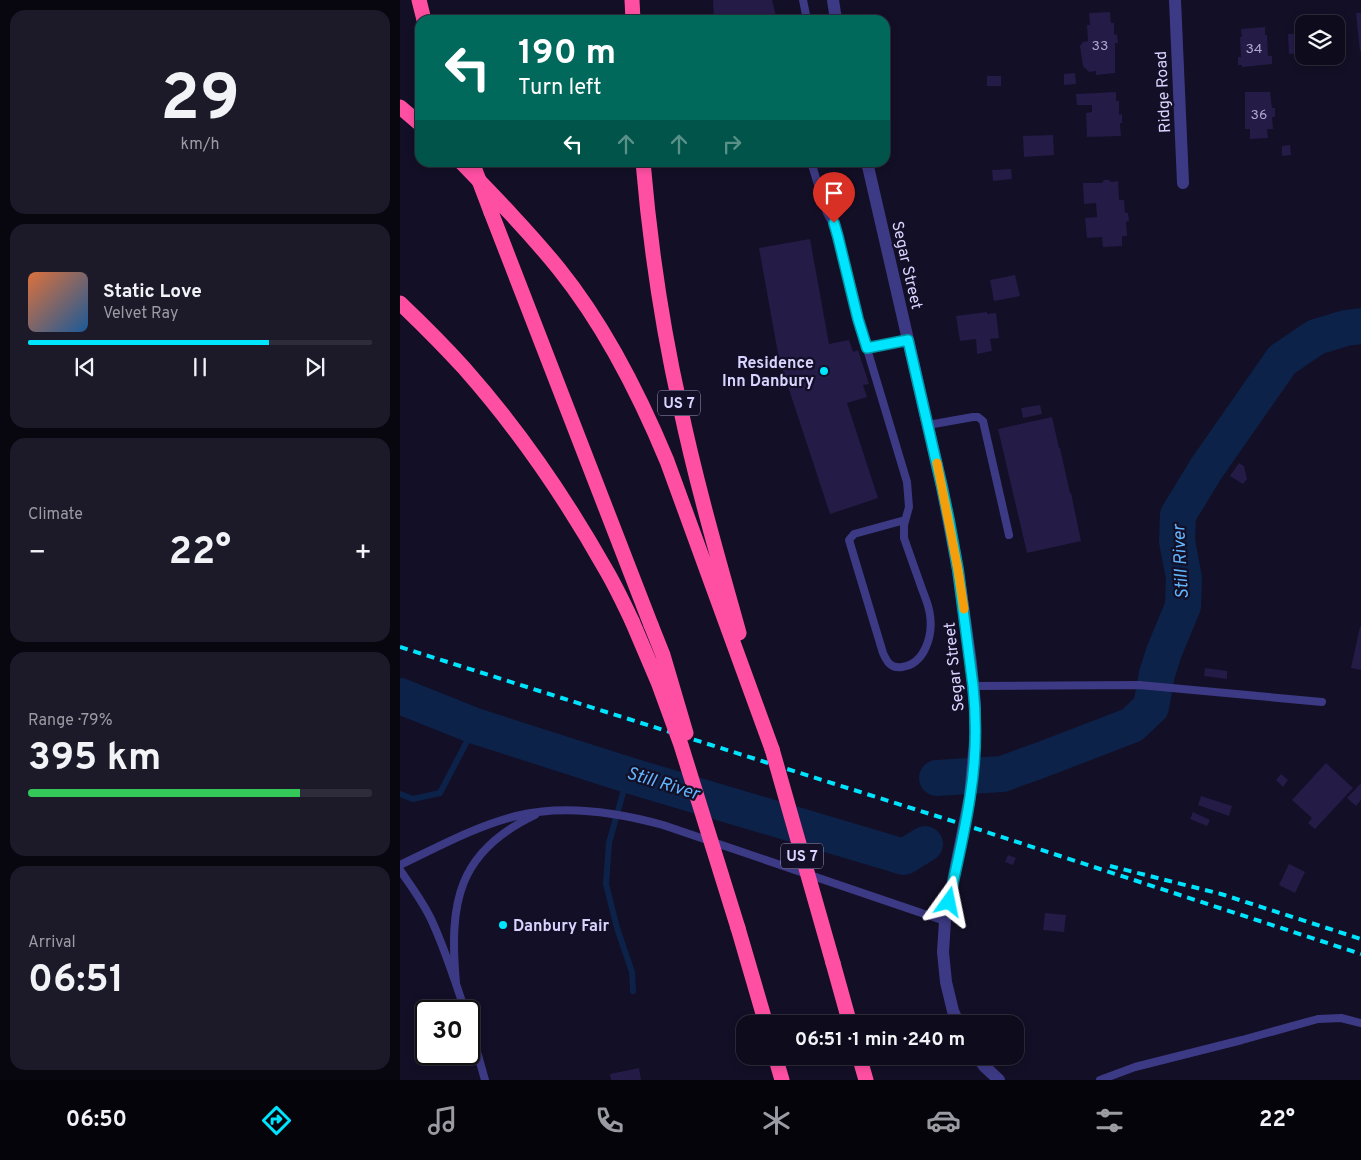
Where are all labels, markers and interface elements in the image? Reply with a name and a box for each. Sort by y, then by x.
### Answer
map controls [1295,15,1345,65]
button: layers [1295,15,1345,65]
text: 190 m [518,32,616,76]
icon: left [435,35,500,100]
house number: 33 [1092,38,1108,55]
house number: 34 [1245,41,1263,58]
street label: Ridge Road [1152,50,1176,133]
text: 29 [160,61,240,143]
text: Turn left [518,75,601,102]
house number: 36 [1251,107,1267,124]
icon: left [559,130,587,158]
icon: ahead [612,130,640,158]
icon: ahead [665,130,693,158]
icon: right [718,130,746,158]
text: km/h [181,135,219,155]
pin [813,172,855,223]
icon: arrive [820,179,848,207]
street label: Segar Street [886,219,926,312]
text: Static Love [103,280,202,304]
text: Velvet Ray [103,304,178,324]
icon: previous [71,353,99,381]
icon: pause [186,353,214,381]
icon: next [301,353,329,381]
place label: Residence Inn Danbury [722,354,814,392]
marker: Residence Inn Danbury [818,365,830,377]
road number: US 7 [658,390,700,416]
text: Climate [28,505,83,525]
water label: Still River [1168,522,1195,600]
text: 22° [169,529,231,578]
text: − [28,536,46,572]
text: + [354,536,372,572]
street label: Segar Street [940,621,970,713]
text: Range · 79% [28,711,113,731]
text: 395 km [28,735,161,784]
water label: Still River [623,763,704,807]
road number: US 7 [781,844,823,868]
position arrow [922,875,974,927]
place label: Danbury Fair [513,917,609,937]
marker: Danbury Fair [497,919,509,931]
text: Arrival [28,933,76,953]
text: 06:51 [28,957,124,1006]
speed limit sign: 30 [415,1000,480,1065]
text: 06:51 · 1 min · 240 m [795,1028,965,1052]
icon: directions [259,1103,294,1138]
icon: music [425,1103,460,1138]
icon: phone [592,1103,627,1138]
icon: climate [759,1103,794,1138]
icon: car [926,1103,961,1138]
icon: filters [1092,1103,1127,1138]
text: 06:50 [66,1107,127,1134]
text: 22° [1259,1107,1295,1134]

